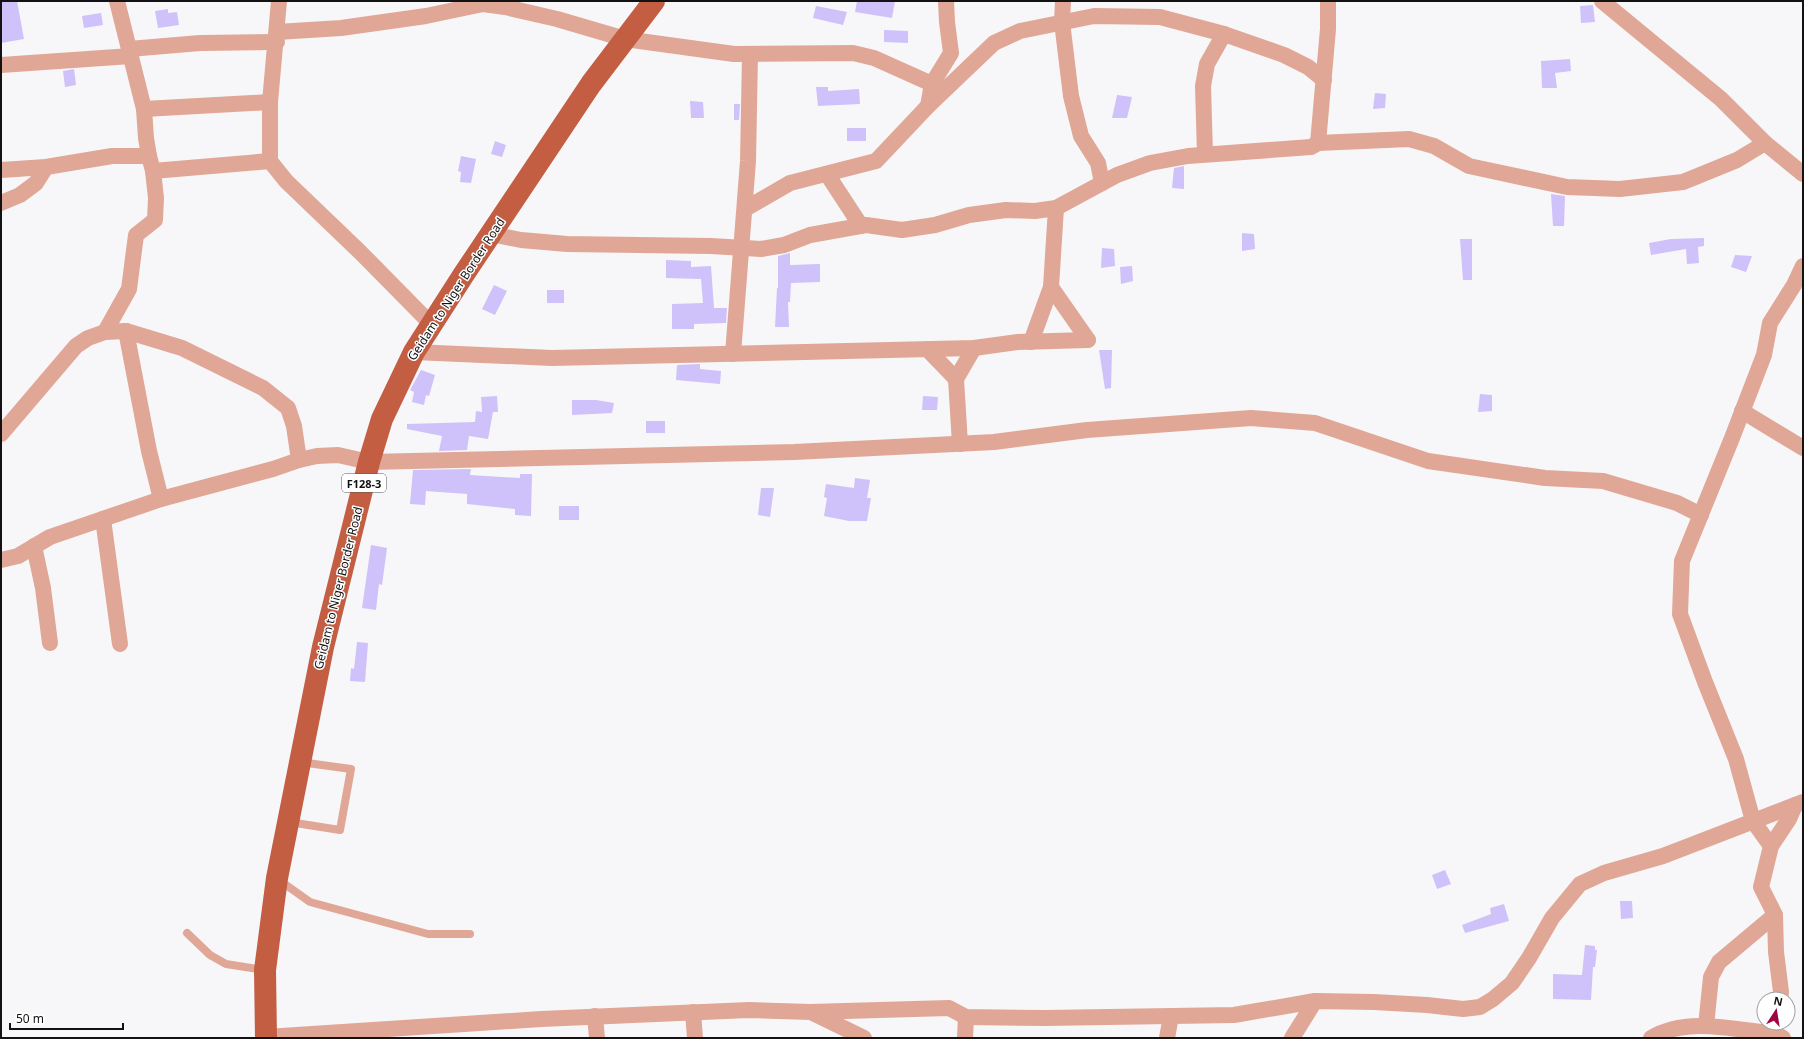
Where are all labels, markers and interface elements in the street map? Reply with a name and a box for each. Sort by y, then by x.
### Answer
street label: Geidam to Niger Border Road [403,214,509,364]
road number: F128-3 [342,474,386,492]
street label: Geidam to Niger Border Road [310,505,366,671]
north arrow [1756,991,1796,1031]
text: N [1772,992,1784,1009]
scale bar [10,1005,123,1031]
text: 50 m [16,1010,44,1027]

